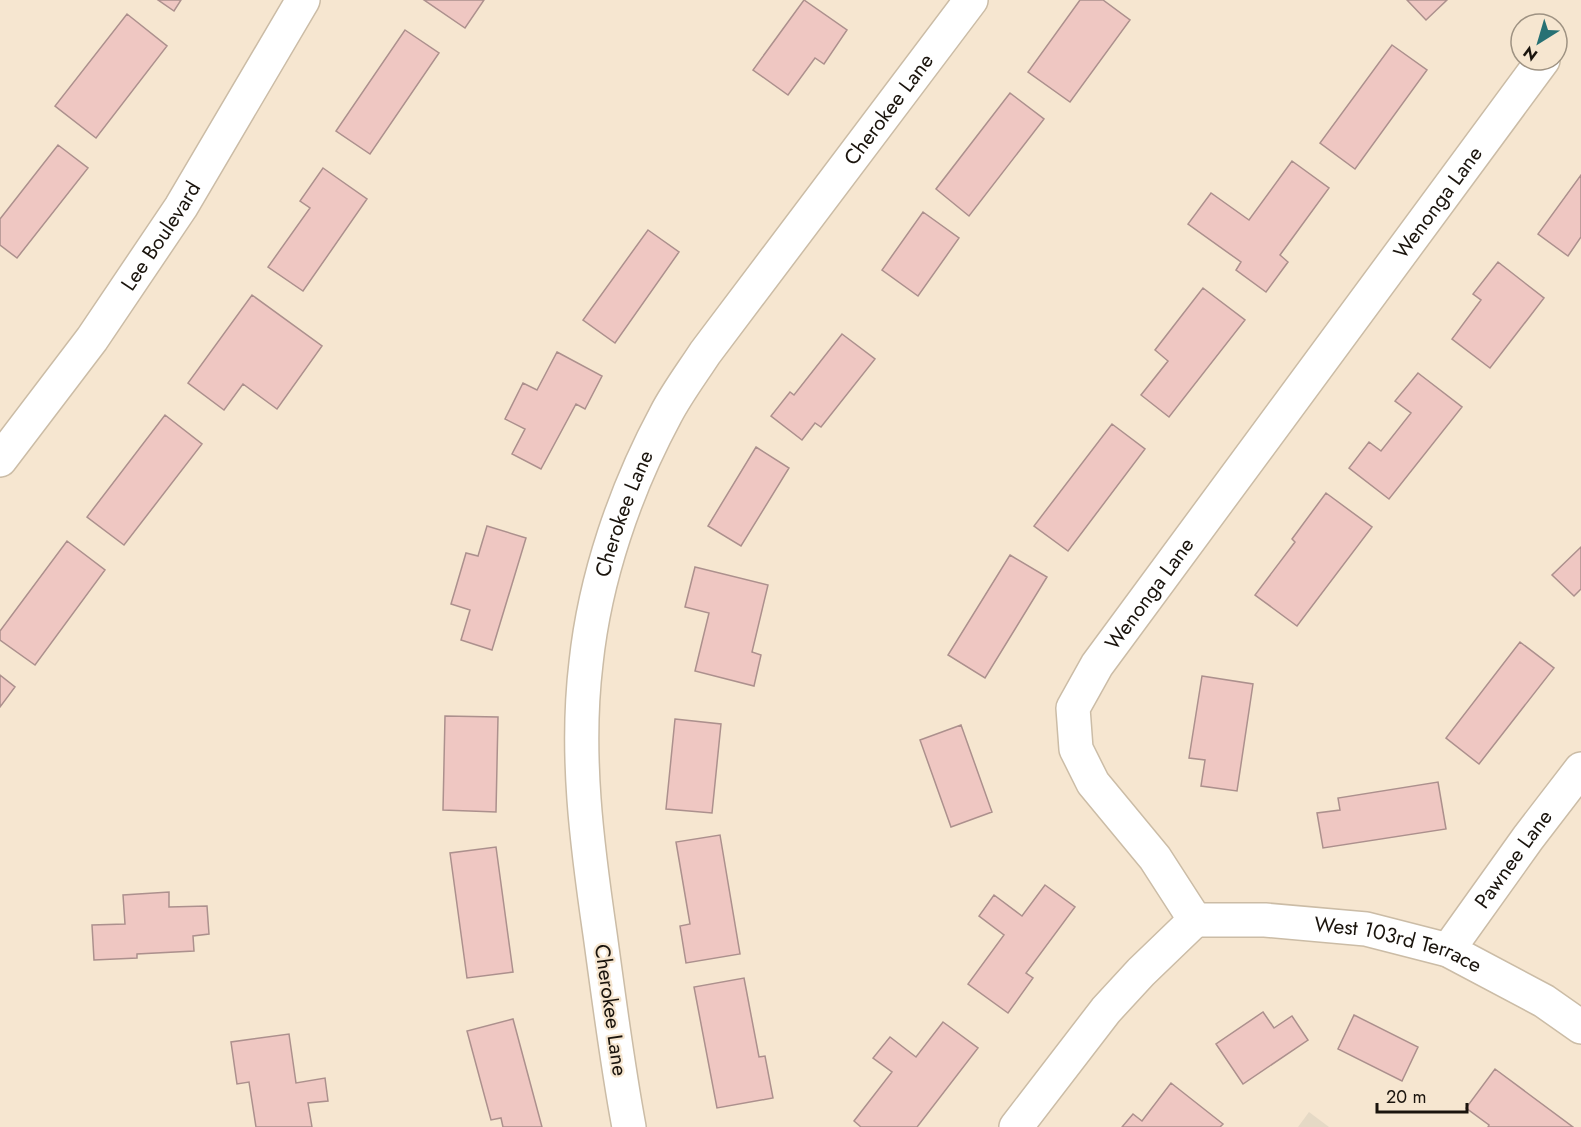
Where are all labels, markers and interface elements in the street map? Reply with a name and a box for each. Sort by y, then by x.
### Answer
north arrow [1509,12,1569,72]
text: N [1518,41,1542,67]
street label: Cherokee Lane [837,47,941,171]
street label: Wenonga Lane [1386,140,1490,265]
street label: Lee Boulevard [114,176,208,297]
street label: Cherokee Lane [587,445,661,580]
street label: Wenonga Lane [1098,531,1201,656]
street label: Pawnee Lane [1467,803,1560,915]
street label: West 103rd Terrace [1313,909,1487,980]
street label: Cherokee Lane [587,942,635,1078]
scale bar [1377,1076,1467,1114]
text: 20 m [1386,1084,1426,1110]

